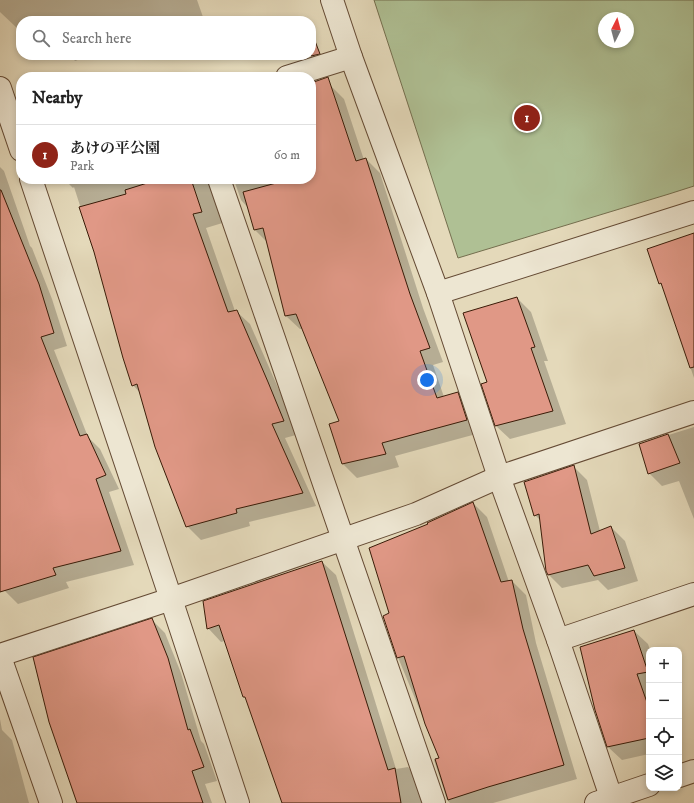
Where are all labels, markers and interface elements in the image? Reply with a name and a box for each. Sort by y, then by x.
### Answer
north arrow [598,12,634,48]
search box [16,16,316,60]
icon: search [30,27,52,49]
text: Search here [62,29,131,48]
text: Nearby [32,87,82,109]
pin: 1 [514,103,540,133]
text: あけの平公園 [70,139,160,158]
text: 1 [43,147,47,163]
text: 60 m [274,147,300,163]
text: Park [70,158,94,174]
your location [417,370,437,390]
map controls [646,647,682,791]
button: + [646,647,682,683]
button: − [646,683,682,719]
button: locate [646,719,682,755]
button: layers [646,755,682,791]

